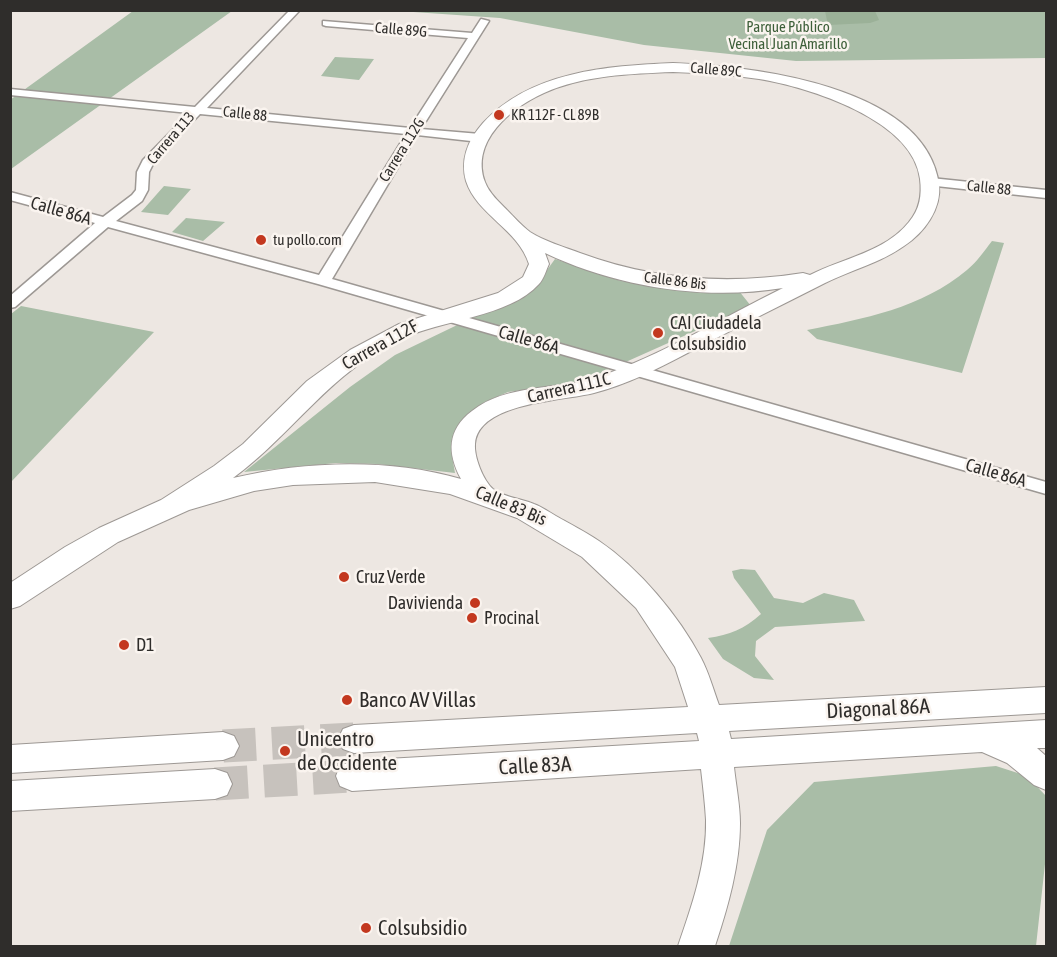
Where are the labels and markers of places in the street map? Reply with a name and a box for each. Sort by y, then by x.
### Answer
place label: KR 112F - CL 89B [511,106,599,124]
marker: KR 112F - CL 89B [492,108,506,122]
place label: tu pollo.com [273,231,342,249]
marker: tu pollo.com [254,233,268,247]
place label: CAI Ciudadela Colsubsidio [670,312,762,354]
marker: CAI Ciudadela Colsubsidio [651,326,665,340]
place label: Cruz Verde [356,566,426,588]
marker: Cruz Verde [337,570,351,584]
place label: Davivienda [388,592,463,614]
marker: Davivienda [468,596,482,610]
place label: Procinal [484,607,539,629]
marker: Procinal [465,611,479,625]
place label: D1 [136,634,155,656]
marker: D1 [117,638,131,652]
place label: Banco AV Villas [359,687,476,713]
marker: Banco AV Villas [340,693,354,707]
place label: Unicentro de Occidente [297,726,397,776]
marker: Unicentro de Occidente [278,744,292,758]
place label: Colsubsidio [378,915,467,941]
marker: Colsubsidio [359,921,373,935]

